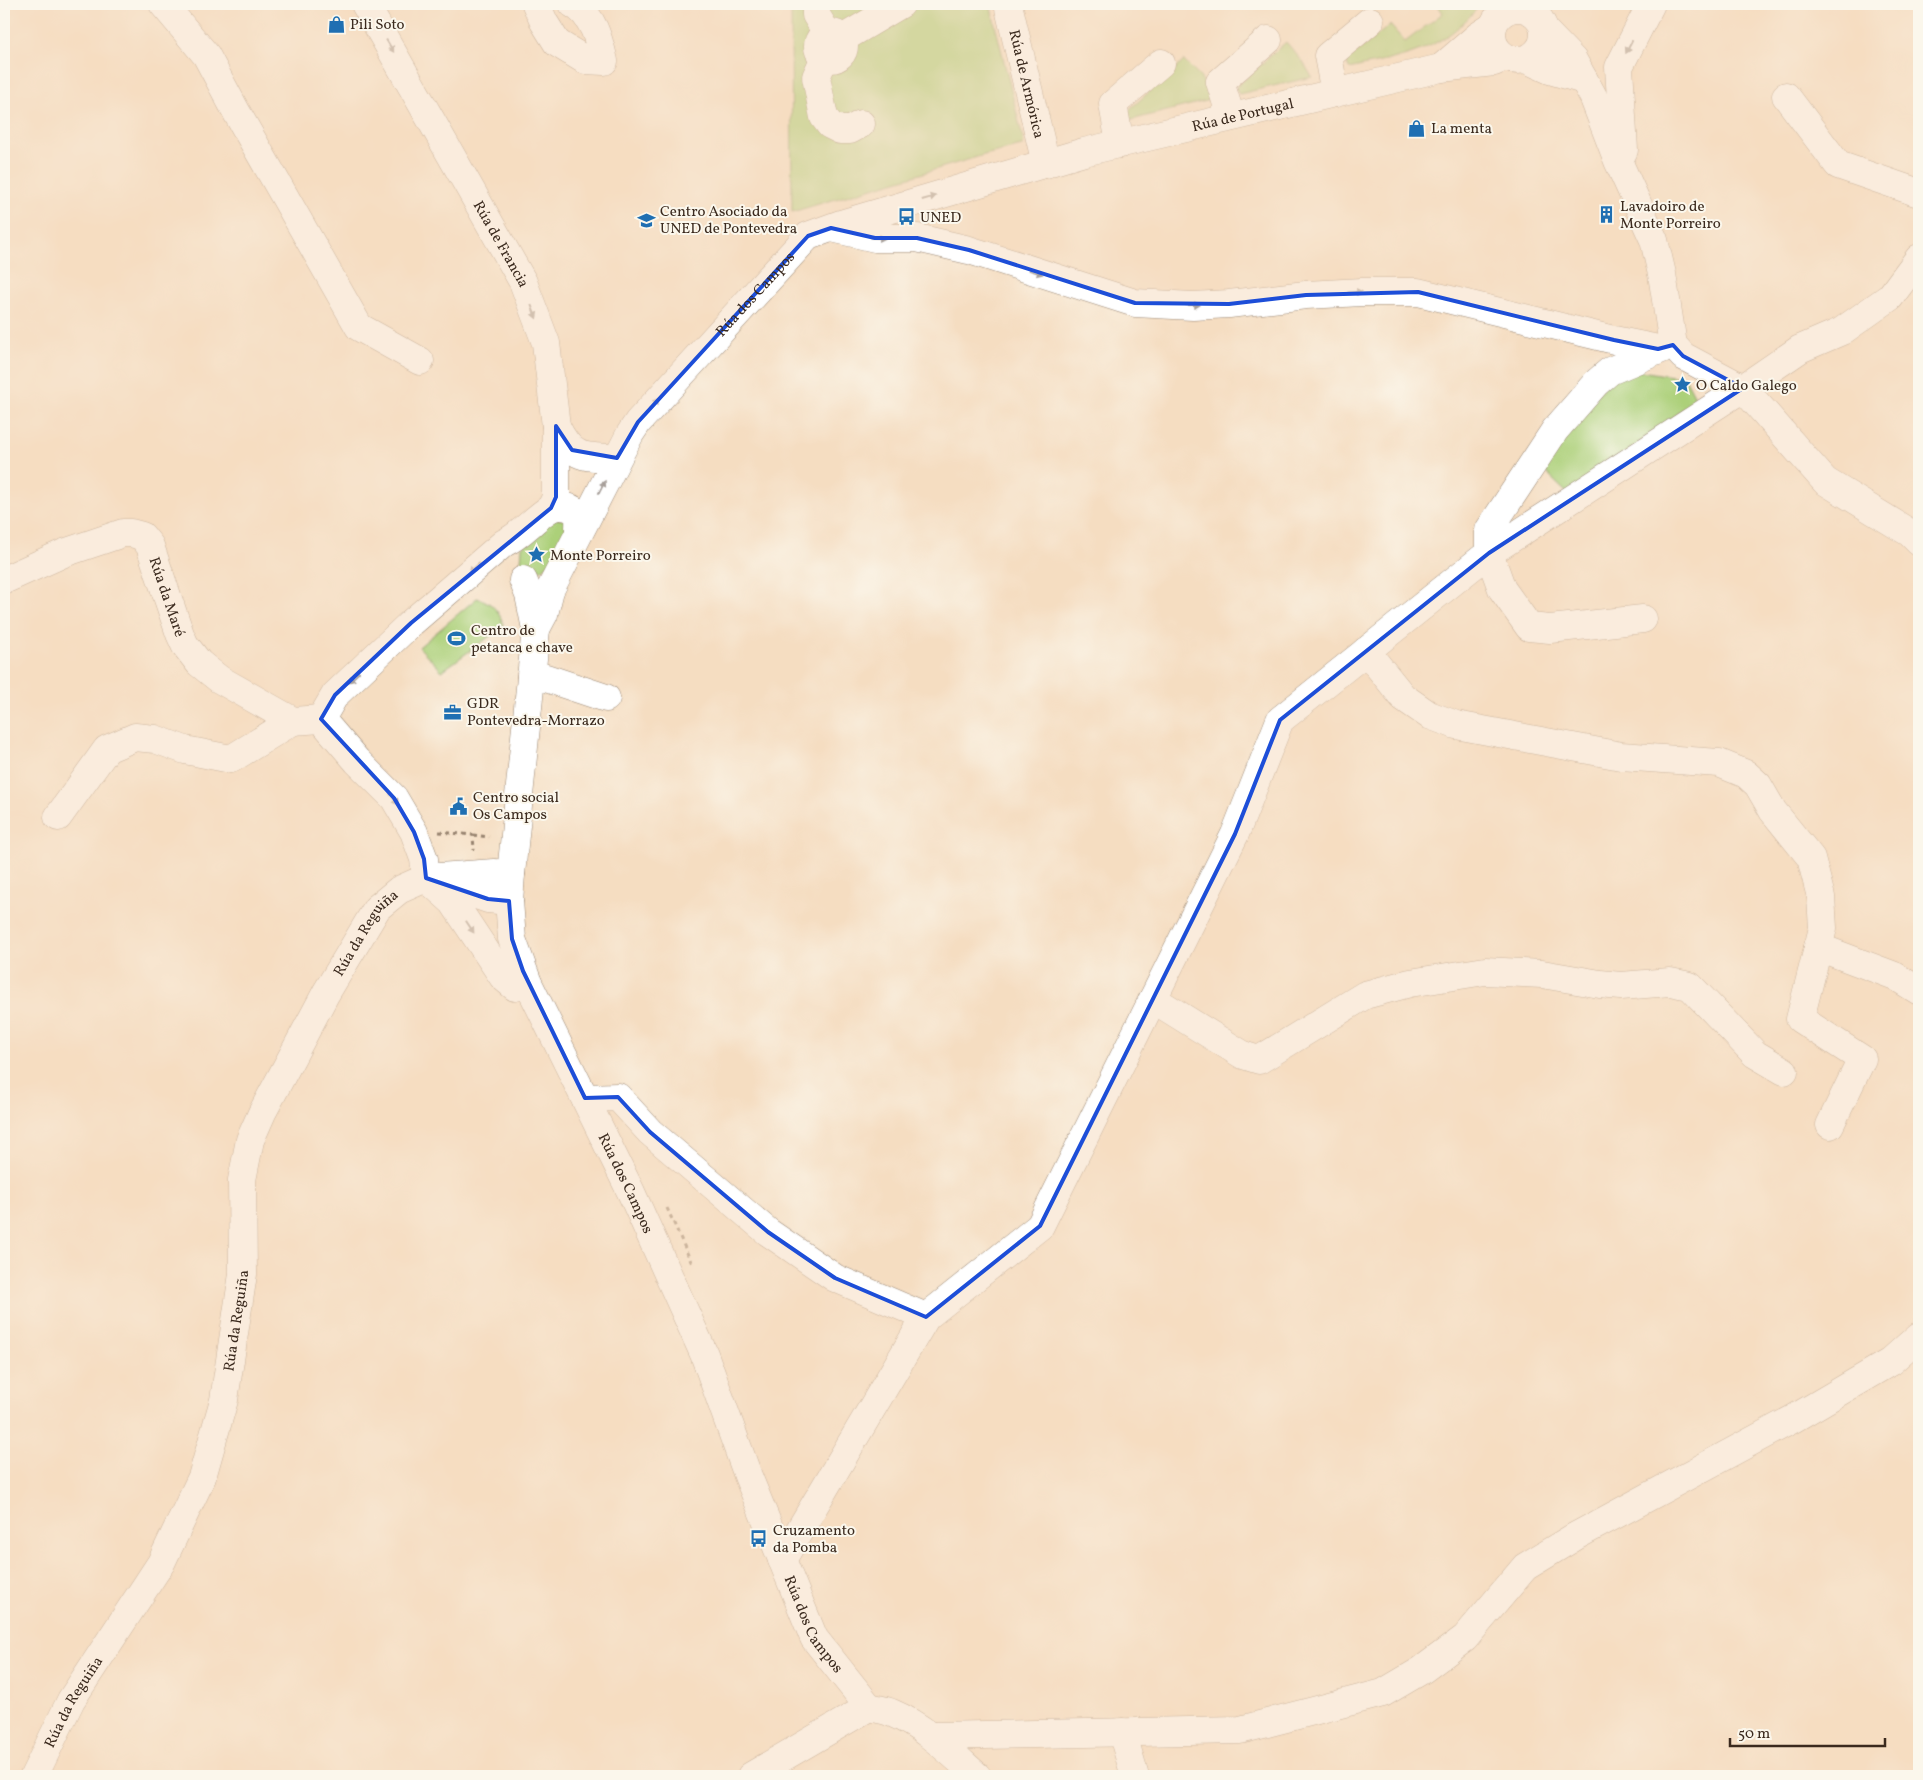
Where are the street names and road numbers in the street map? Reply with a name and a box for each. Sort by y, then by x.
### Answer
street label: Rúa de Armórica [1002,28,1049,141]
street label: Rúa de Portugal [1190,94,1296,138]
street label: Rúa de Francia [467,197,533,291]
street label: Rúa dos Campos [712,248,801,342]
street label: Rúa da Maré [143,555,189,640]
street label: Rúa da Reguiña [329,886,404,981]
street label: Rúa dos Campos [592,1130,657,1237]
street label: Rúa da Reguiña [219,1270,255,1373]
street label: Rúa dos Campos [778,1573,847,1678]
street label: Rúa da Reguiña [40,1653,109,1752]

